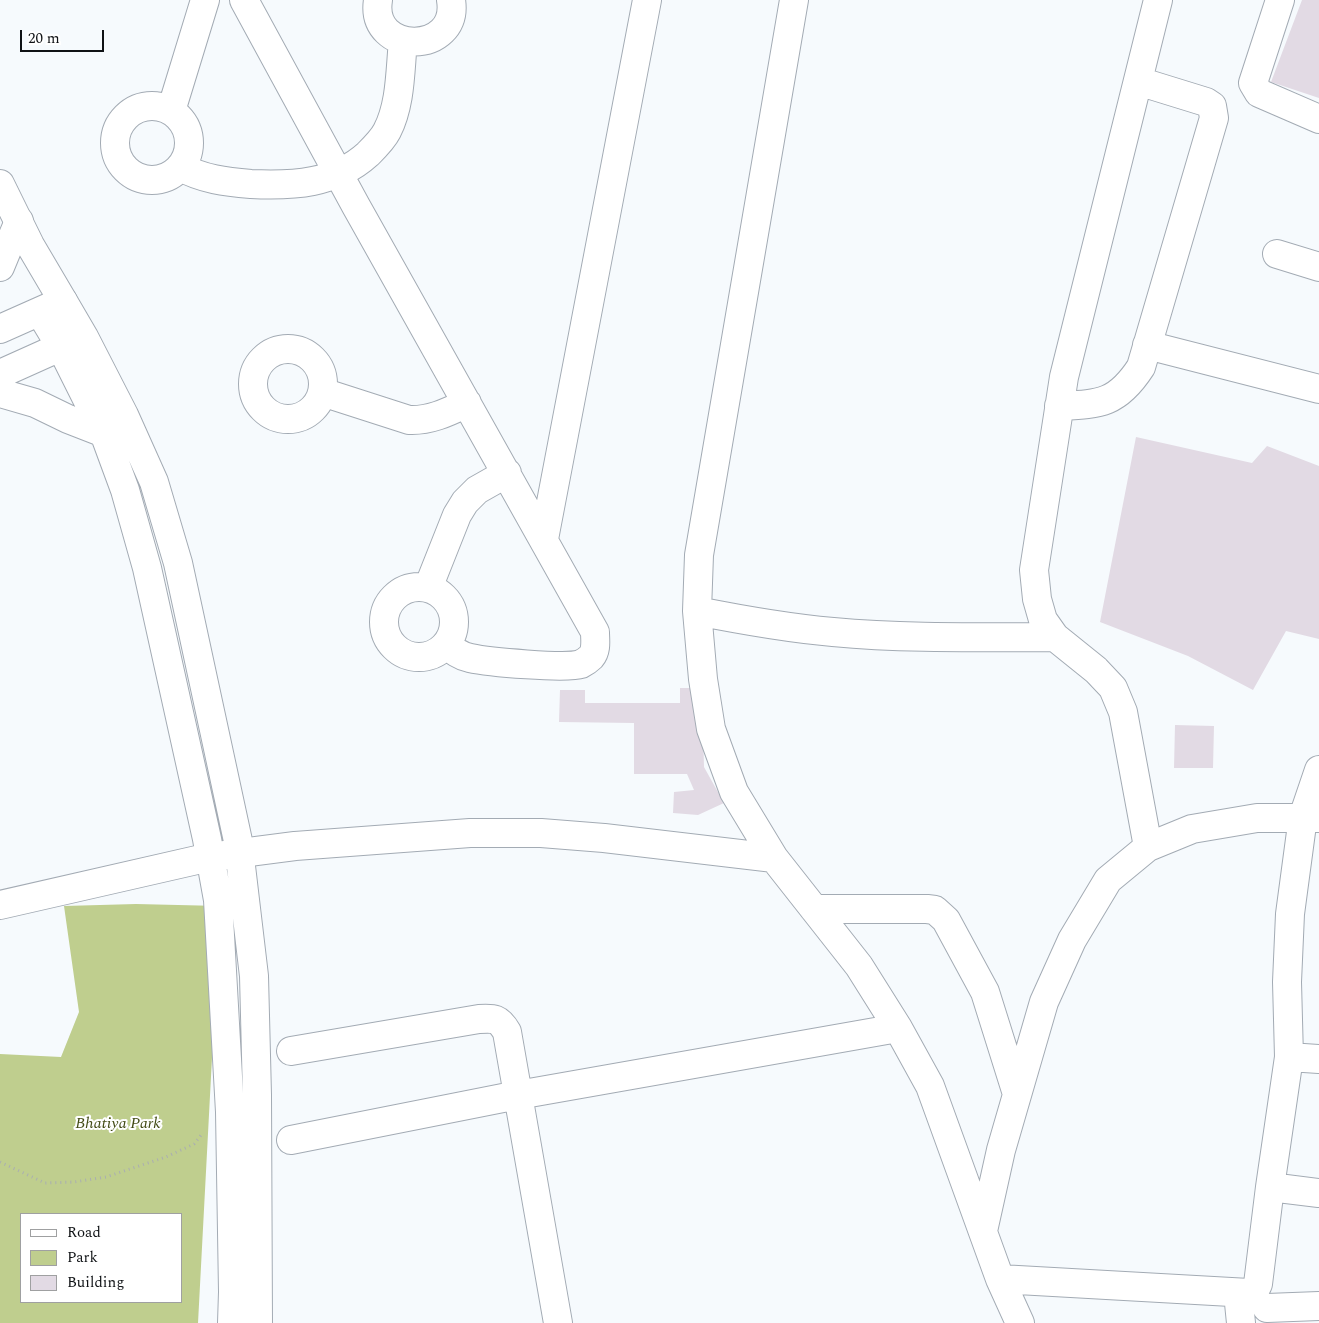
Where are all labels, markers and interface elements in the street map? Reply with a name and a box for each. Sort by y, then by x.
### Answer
scale bar [22,20,106,52]
text: 20 m [28,27,60,50]
park label: Bhatiya Park [75,1115,161,1135]
legend [20,1213,182,1303]
text: Road [67,1221,101,1244]
text: Park [67,1246,98,1269]
text: Building [67,1271,124,1294]

